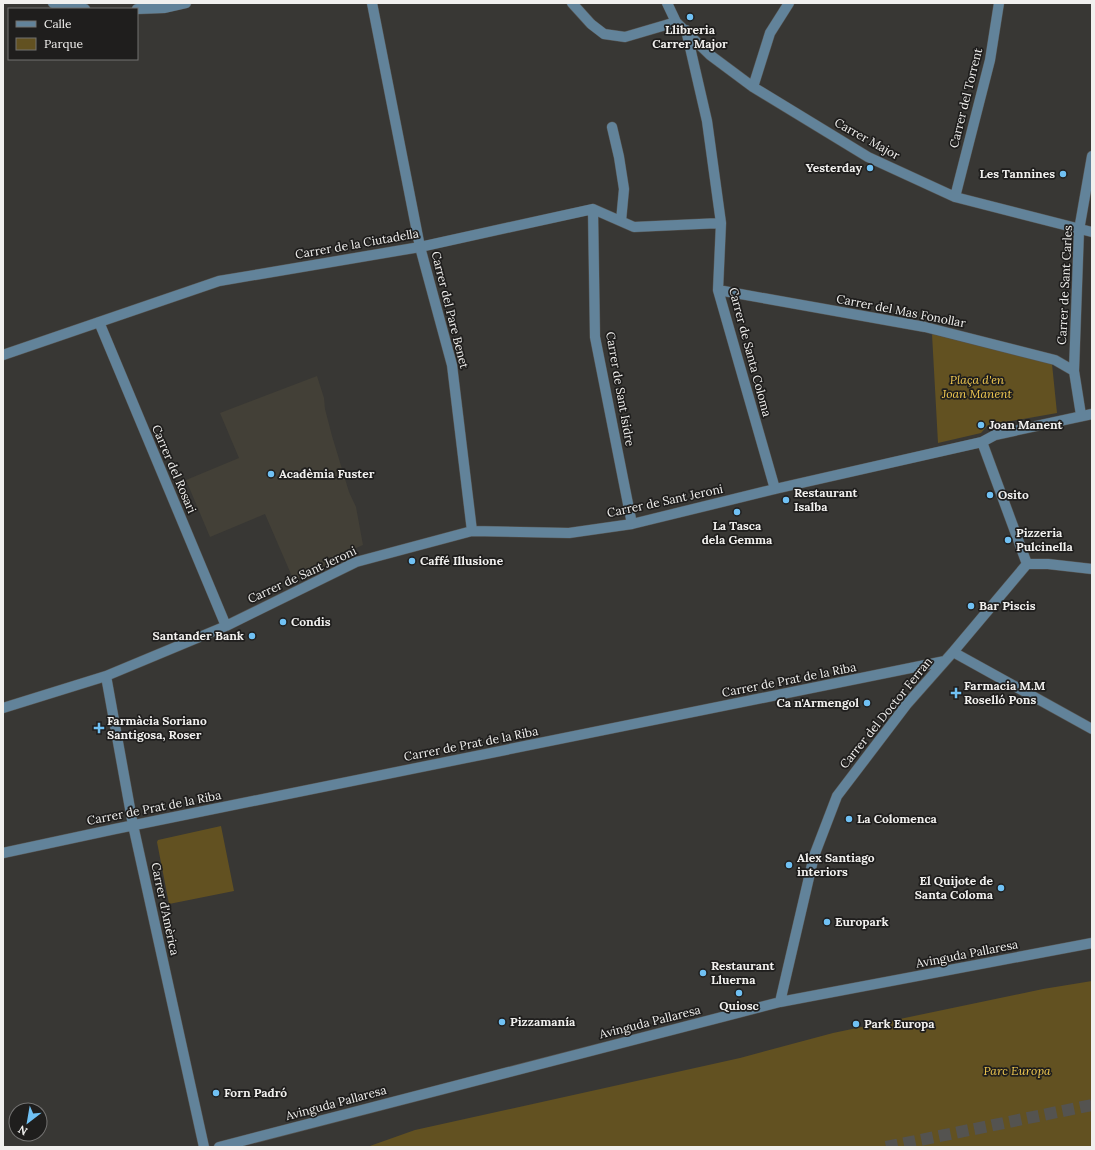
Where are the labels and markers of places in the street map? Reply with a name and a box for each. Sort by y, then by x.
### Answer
marker: Llibreria Carrer Major [685,12,695,22]
place label: Llibreria Carrer Major [652,22,728,51]
place label: Yesterday [806,160,862,175]
marker: Yesterday [865,163,875,173]
place label: Les Tannines [979,166,1055,181]
marker: Les Tannines [1058,169,1068,179]
place label: Joan Manent [989,417,1064,432]
marker: Joan Manent [976,420,986,430]
place label: Acadèmia Fuster [279,466,375,481]
marker: Acadèmia Fuster [266,469,276,479]
place label: Restaurant Isalba [794,485,859,514]
place label: Osito [998,487,1029,502]
marker: Osito [985,490,995,500]
marker: Restaurant Isalba [781,495,791,505]
marker: La Tasca dela Gemma [732,507,742,517]
place label: La Tasca dela Gemma [702,518,773,547]
place label: Pizzeria Pulcinella [1016,525,1074,554]
marker: Pizzeria Pulcinella [1003,535,1013,545]
place label: Caffé Illusione [420,553,504,568]
marker: Caffé Illusione [407,556,417,566]
place label: Bar Piscis [979,598,1036,613]
marker: Bar Piscis [966,601,976,611]
place label: Condis [291,614,331,629]
marker: Condis [278,617,288,627]
place label: Santander Bank [153,628,244,643]
marker: Santander Bank [247,631,257,641]
place label: Farmacia M.M Roselló Pons [964,678,1046,707]
marker: Farmacia M.M Roselló Pons [951,688,961,698]
place label: Ca n'Armengol [777,695,859,710]
marker: Ca n'Armengol [862,698,872,708]
place label: Farmàcia Soriano Santigosa, Roser [107,713,207,742]
marker: Farmàcia Soriano Santigosa, Roser [94,723,104,733]
place label: La Colomenca [857,811,938,826]
marker: La Colomenca [844,814,854,824]
place label: Alex Santiago interiors [797,850,875,879]
marker: Alex Santiago interiors [784,860,794,870]
place label: El Quijote de Santa Coloma [915,873,994,902]
marker: El Quijote de Santa Coloma [996,883,1006,893]
place label: Europark [835,914,889,929]
marker: Europark [822,917,832,927]
place label: Restaurant Lluerna [711,958,776,987]
marker: Restaurant Lluerna [698,968,708,978]
marker: Quiosc [734,988,744,998]
place label: Quiosc [719,998,759,1013]
place label: Pizzamanía [510,1014,576,1029]
place label: Park Europa [864,1016,935,1031]
marker: Pizzamanía [497,1017,507,1027]
marker: Park Europa [851,1019,861,1029]
place label: Forn Padró [224,1085,287,1100]
marker: Forn Padró [211,1088,221,1098]

